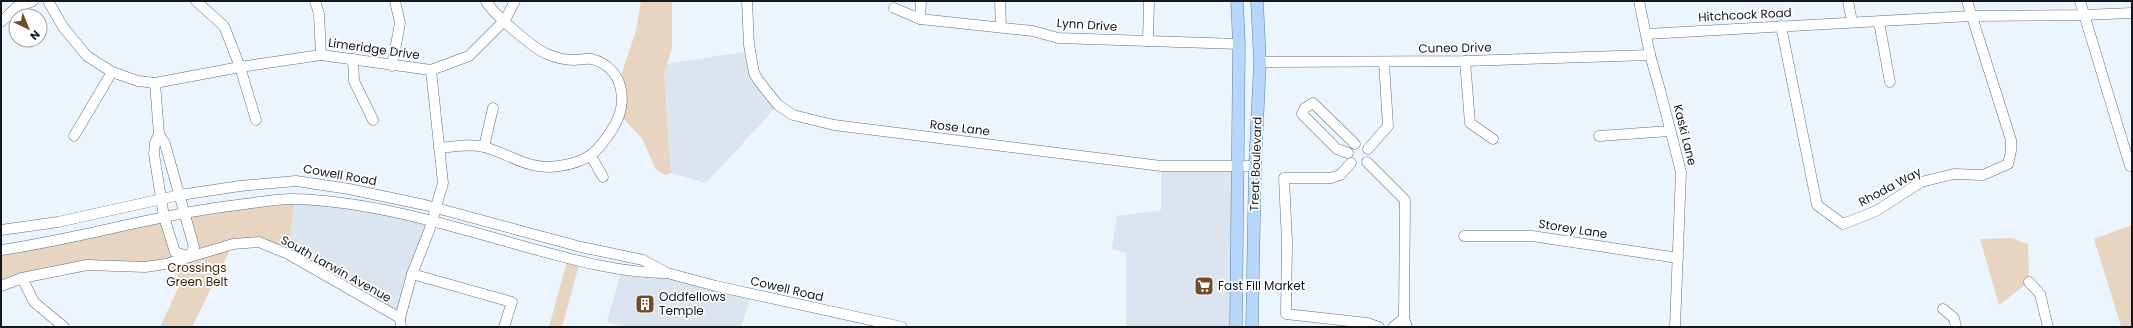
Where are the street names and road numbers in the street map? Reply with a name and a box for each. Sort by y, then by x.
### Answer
street label: Hitchcock Road [1698,4,1792,25]
street label: Lynn Drive [1056,14,1118,35]
street label: Limeridge Drive [327,34,421,63]
street label: Cuneo Drive [1418,38,1492,57]
street label: Kaski Lane [1670,103,1701,167]
street label: Rose Lane [929,115,991,140]
street label: Treat Boulevard [1245,116,1266,212]
street label: Cowell Road [302,160,378,189]
street label: Rhoda Way [1855,163,1924,210]
street label: Storey Lane [1537,215,1609,242]
street label: South Larwin Avenue [278,231,395,306]
street label: Cowell Road [749,272,825,305]

